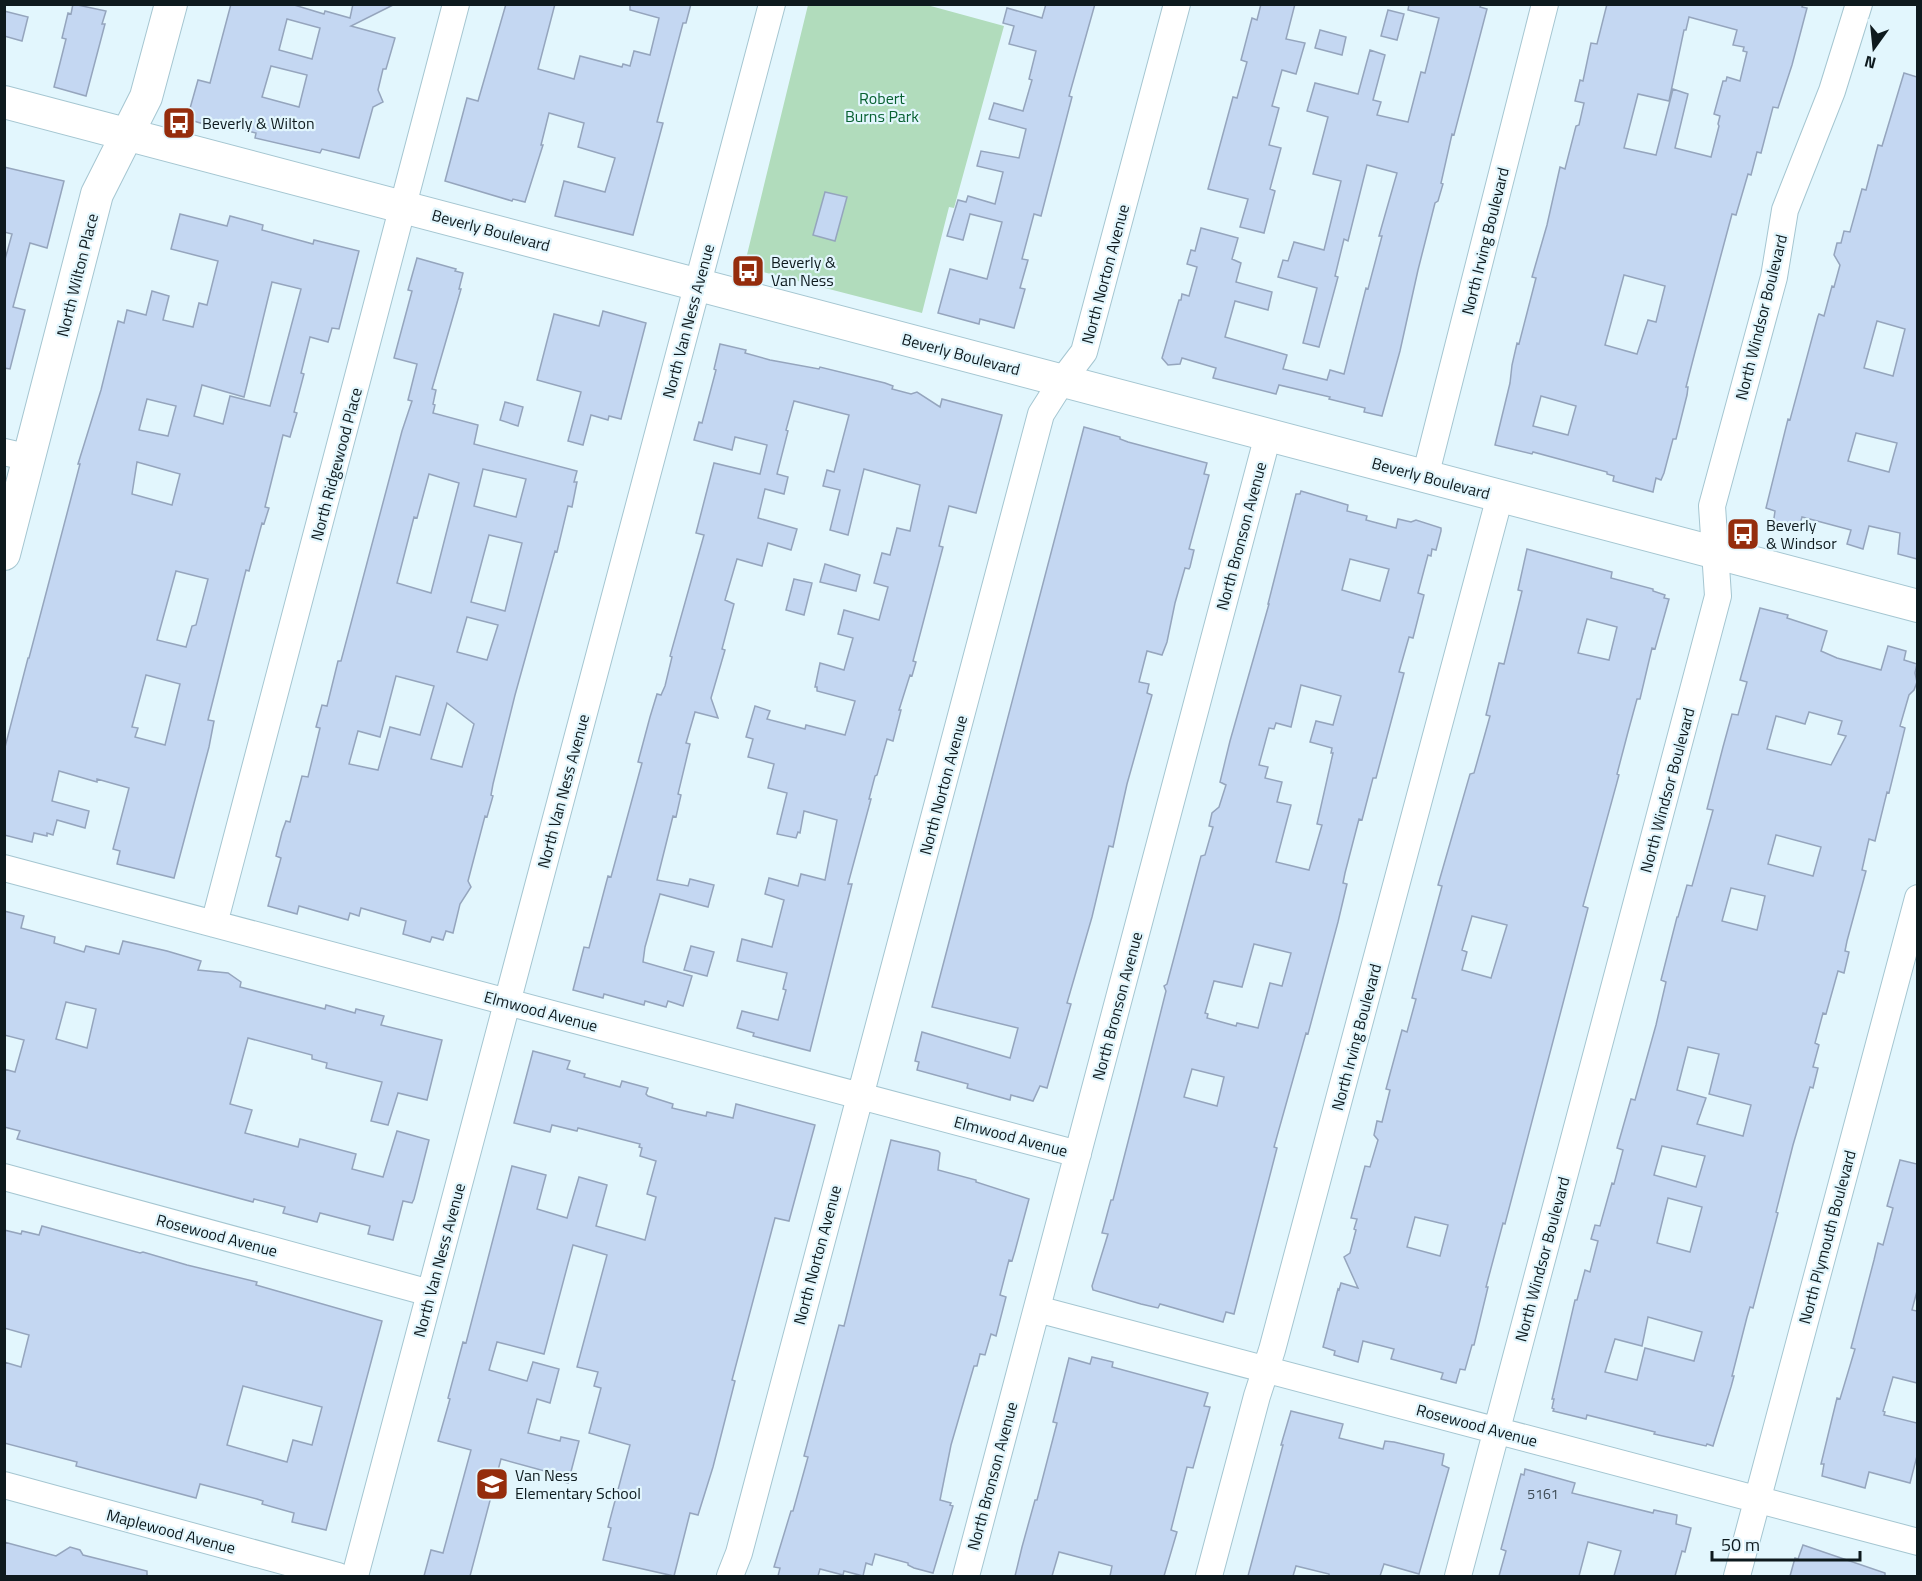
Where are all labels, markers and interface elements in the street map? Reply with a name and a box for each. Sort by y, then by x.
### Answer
north arrow [1844,18,1904,78]
text: N [1862,49,1879,76]
park label: Robert Burns Park [845,86,919,128]
bus stop icon: Beverly & Wilton [161,105,197,141]
place label: Beverly & Wilton [202,111,314,135]
street label: North Irving Boulevard [1455,165,1515,317]
street label: North Norton Avenue [1075,202,1135,346]
street label: Beverly Boulevard [429,203,553,257]
street label: North Wilton Place [50,211,104,339]
street label: North Windsor Boulevard [1729,232,1793,402]
street label: North Van Ness Avenue [656,241,720,401]
place label: Beverly & Van Ness [771,250,836,292]
bus stop icon: Beverly & Van Ness [730,253,766,289]
street label: Beverly Boulevard [899,327,1023,381]
street label: North Ridgewood Place [304,385,368,543]
street label: Beverly Boulevard [1369,451,1493,505]
street label: North Bronson Avenue [1210,459,1272,613]
place label: Beverly & Windsor [1766,513,1837,555]
bus stop icon: Beverly & Windsor [1725,516,1761,552]
street label: North Windsor Boulevard [1633,705,1701,875]
street label: North Van Ness Avenue [531,711,595,871]
street label: North Norton Avenue [913,713,973,857]
street label: North Bronson Avenue [1086,929,1148,1083]
street label: North Irving Boulevard [1325,961,1387,1113]
street label: Elmwood Avenue [481,984,601,1038]
street label: Elmwood Avenue [951,1109,1071,1163]
street label: North Plymouth Boulevard [1792,1147,1862,1327]
street label: North Windsor Boulevard [1508,1174,1576,1344]
street label: North Van Ness Avenue [407,1180,471,1340]
street label: North Norton Avenue [787,1183,847,1327]
street label: Rosewood Avenue [154,1207,280,1263]
street label: Rosewood Avenue [1414,1397,1540,1453]
street label: North Bronson Avenue [961,1399,1023,1553]
place label: Van Ness Elementary School [515,1463,641,1505]
school or university icon: Van Ness Elementary School [474,1466,510,1502]
house number: 5161 [1527,1483,1559,1504]
street label: Maplewood Avenue [104,1502,238,1560]
scale bar [1712,1524,1860,1562]
text: 50 m [1721,1531,1760,1558]

